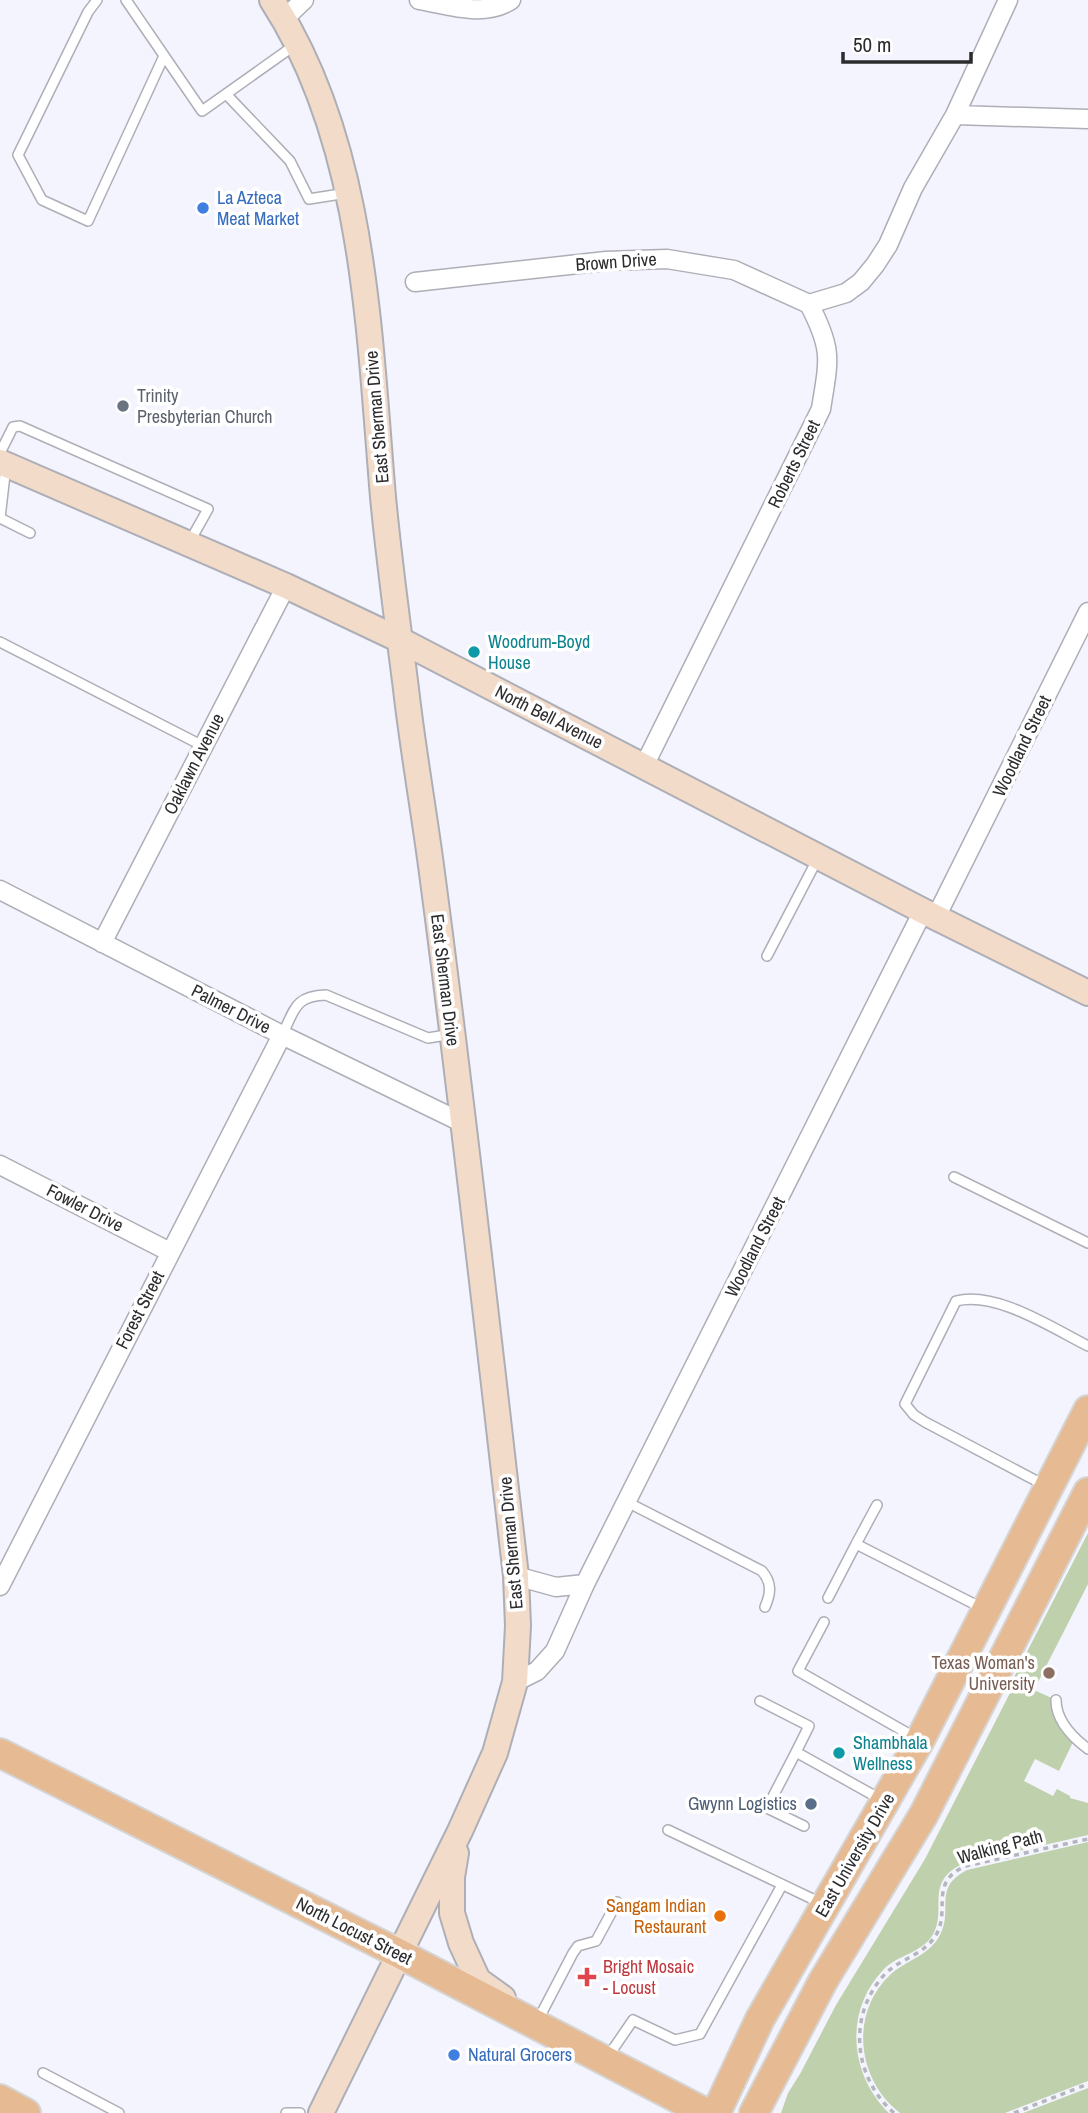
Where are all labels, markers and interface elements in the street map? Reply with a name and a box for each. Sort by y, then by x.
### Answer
scale bar [843,21,971,65]
text: 50 m [853,30,891,59]
place label: La Azteca Meat Market [217,185,299,231]
marker: La Azteca Meat Market [195,200,211,216]
street label: Brown Drive [575,246,657,277]
street label: East Sherman Drive [358,350,395,484]
place label: Trinity Presbyterian Church [137,383,272,429]
marker: Trinity Presbyterian Church [115,398,131,414]
street label: Roberts Street [761,416,826,512]
place label: Woodrum-Boyd House [488,629,590,675]
marker: Woodrum-Boyd House [466,644,482,660]
street label: North Bell Avenue [491,679,607,754]
street label: Woodland Street [986,691,1057,801]
street label: Oaklawn Avenue [157,709,230,819]
street label: East Sherman Drive [425,912,466,1047]
street label: Palmer Drive [187,978,275,1039]
street label: Fowler Drive [43,1178,128,1238]
street label: Woodland Street [719,1192,791,1301]
street label: Forest Street [109,1266,170,1353]
street label: East Sherman Drive [492,1476,529,1610]
place label: Texas Woman's University [932,1650,1036,1696]
marker: Texas Woman's University [1041,1665,1057,1681]
place label: Shambhala Wellness [853,1730,928,1776]
marker: Shambhala Wellness [831,1745,847,1761]
street label: East University Drive [809,1788,900,1921]
place label: Gwynn Logistics [688,1791,797,1816]
marker: Gwynn Logistics [803,1796,819,1812]
street label: Walking Path [954,1823,1045,1870]
street label: North Locust Street [292,1891,417,1971]
place label: Sangam Indian Restaurant [606,1893,706,1939]
marker: Sangam Indian Restaurant [712,1908,728,1924]
place label: Bright Mosaic - Locust [603,1954,694,2000]
marker: Bright Mosaic - Locust [577,1967,597,1987]
place label: Natural Grocers [468,2042,572,2067]
marker: Natural Grocers [446,2047,462,2063]

